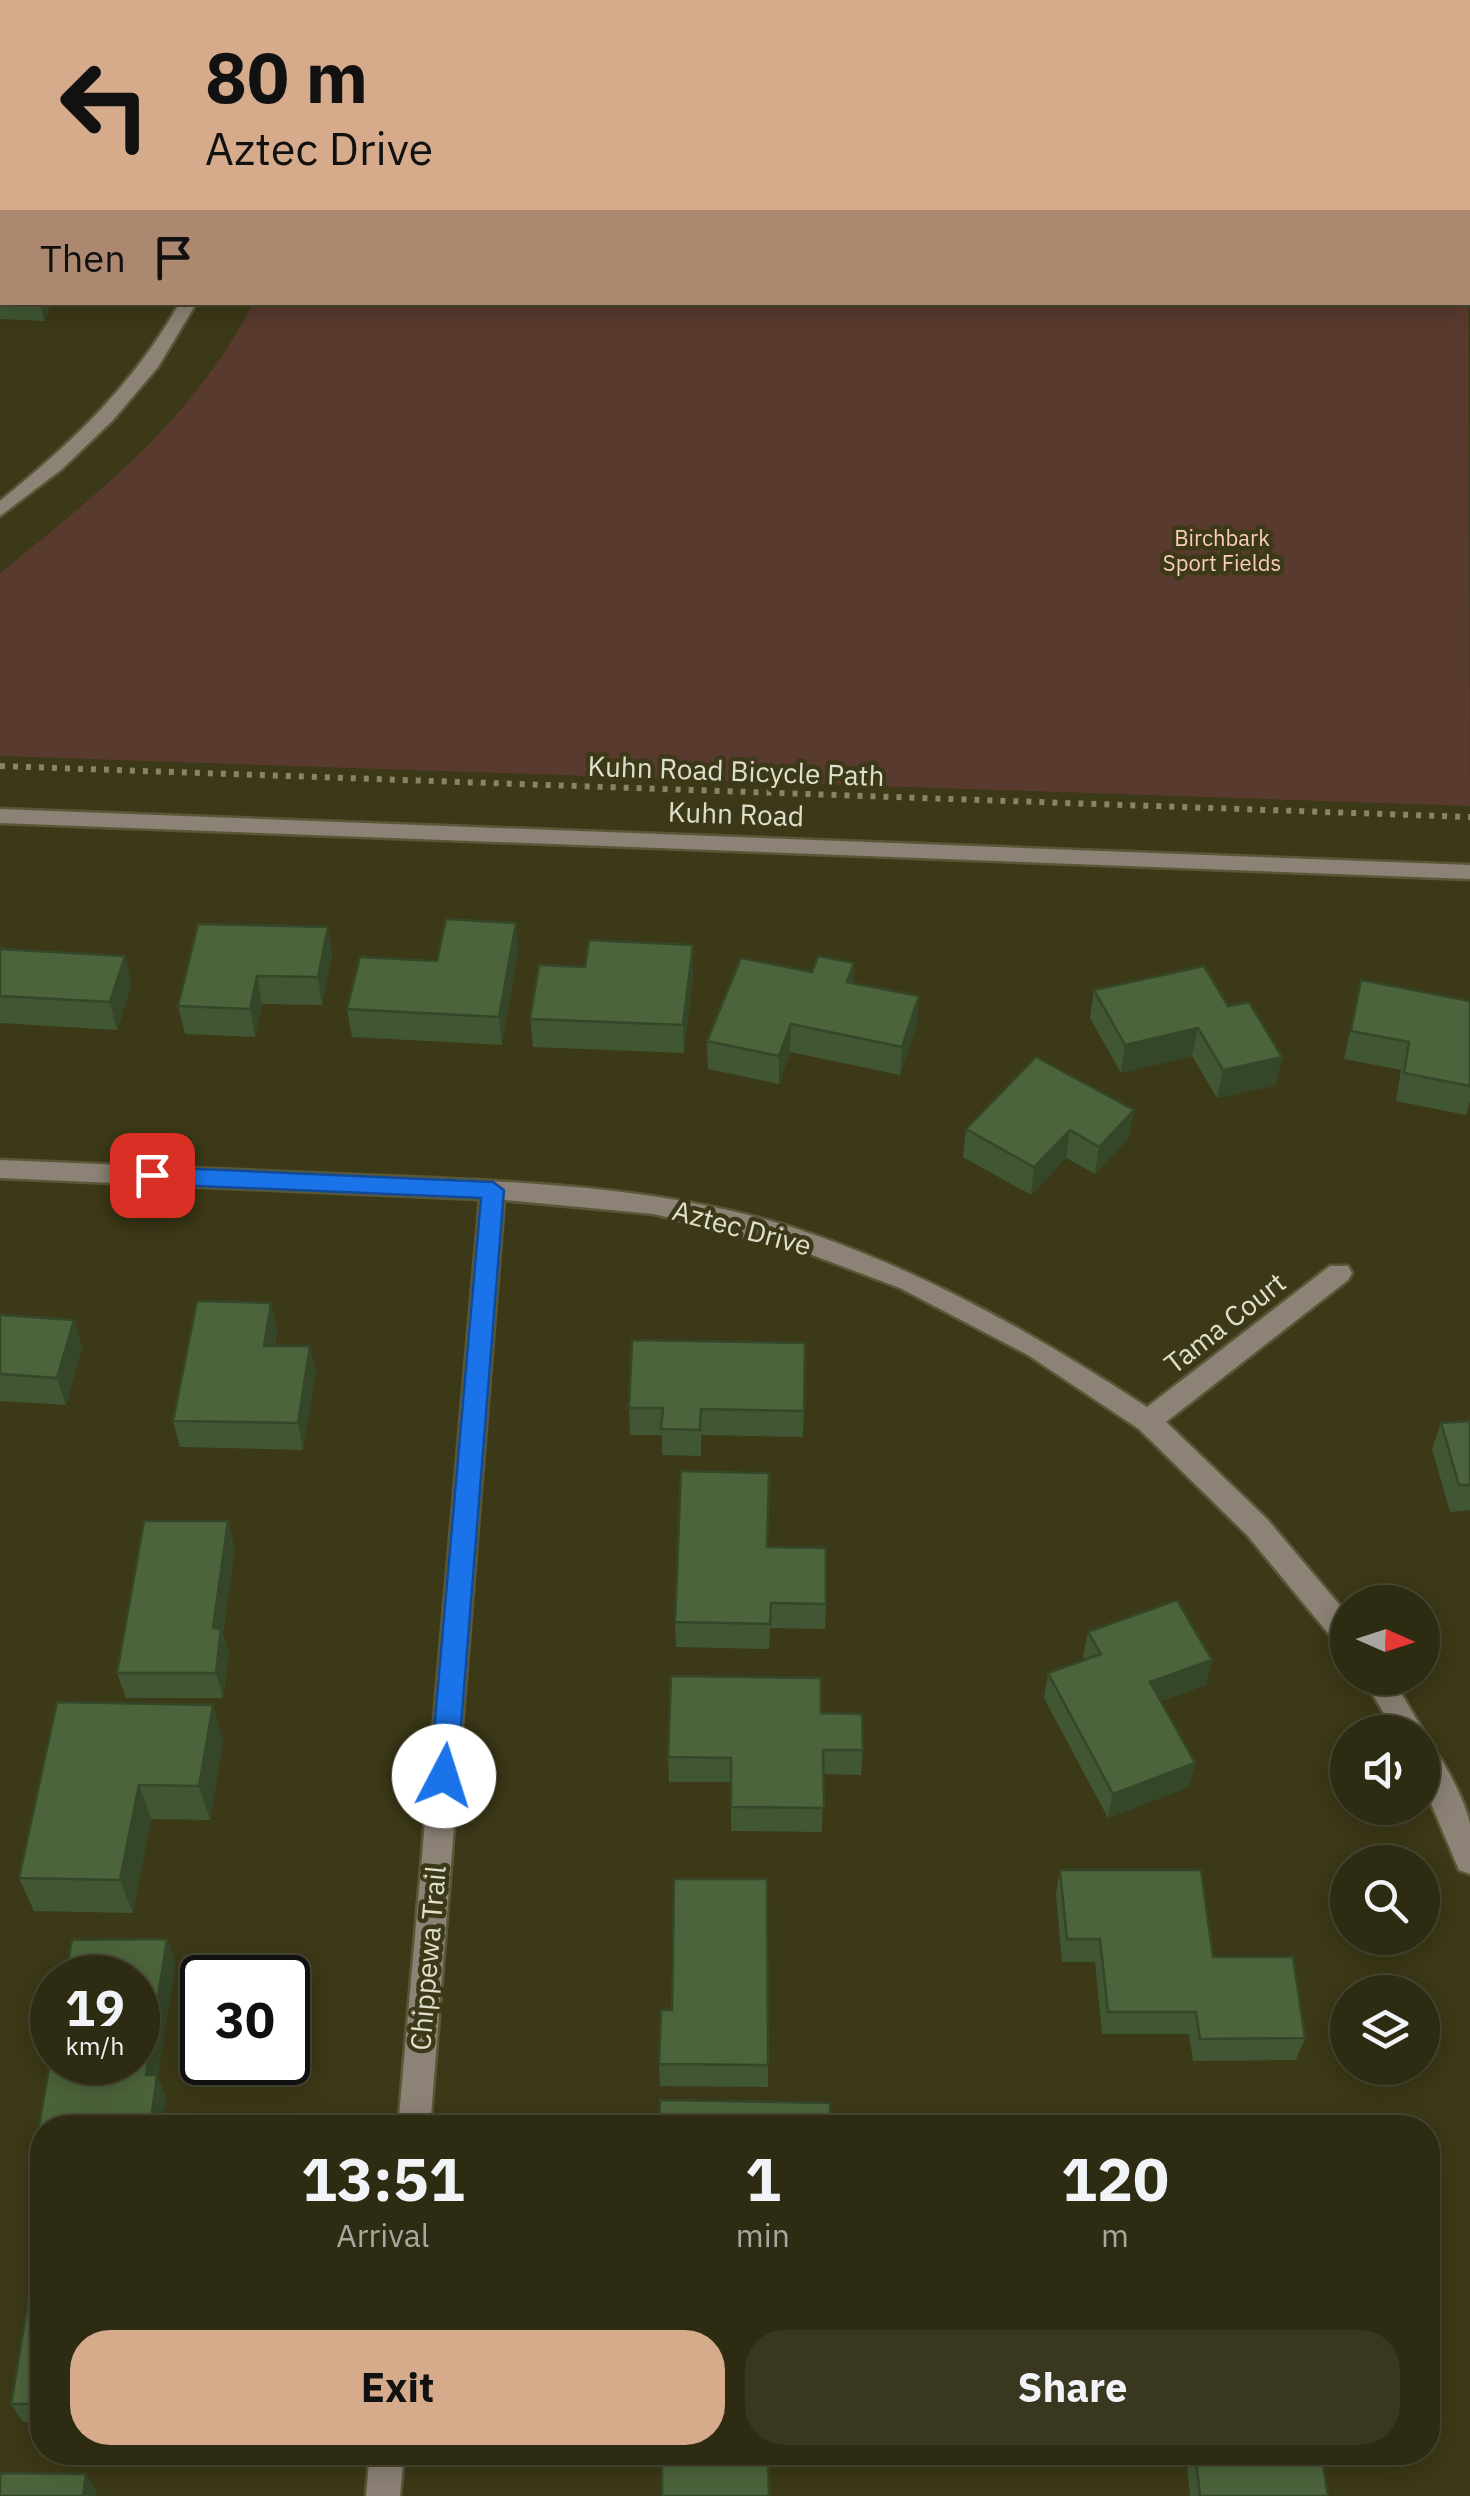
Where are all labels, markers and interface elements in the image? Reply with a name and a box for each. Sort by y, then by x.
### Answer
text: 80 m [205,31,368,122]
icon: left [40,40,170,170]
text: Aztec Drive [205,119,433,177]
icon: arrive [146,230,201,285]
text: Then [40,233,126,282]
park label: Birchbark Sport Fields [1163,523,1281,577]
street label: Kuhn Road Bicycle Path [587,747,885,794]
street label: Kuhn Road [667,793,805,834]
pin [110,1133,195,1218]
icon: arrive [125,1148,180,1203]
street label: Aztec Drive [669,1191,815,1264]
street label: Tama Court [1156,1264,1293,1382]
north arrow [1330,1585,1440,1695]
map controls [1330,1585,1440,2085]
button: sound [1330,1715,1440,1825]
position arrow [392,1724,496,1828]
button: search [1330,1845,1440,1955]
street label: Chippewa Trail [401,1864,454,2052]
speed limit sign: 30 [180,1955,310,2085]
text: 19 [65,1975,125,2040]
button: layers [1330,1975,1440,2085]
text: km/h [66,2029,124,2062]
text: 13:51 [301,2139,465,2218]
text: 1 [745,2139,781,2218]
text: 120 [1061,2139,1169,2218]
text: Arrival [336,2214,430,2256]
text: min [736,2214,790,2256]
text: m [1101,2214,1129,2256]
button: Exit [70,2330,725,2445]
button: Share [745,2330,1400,2445]

